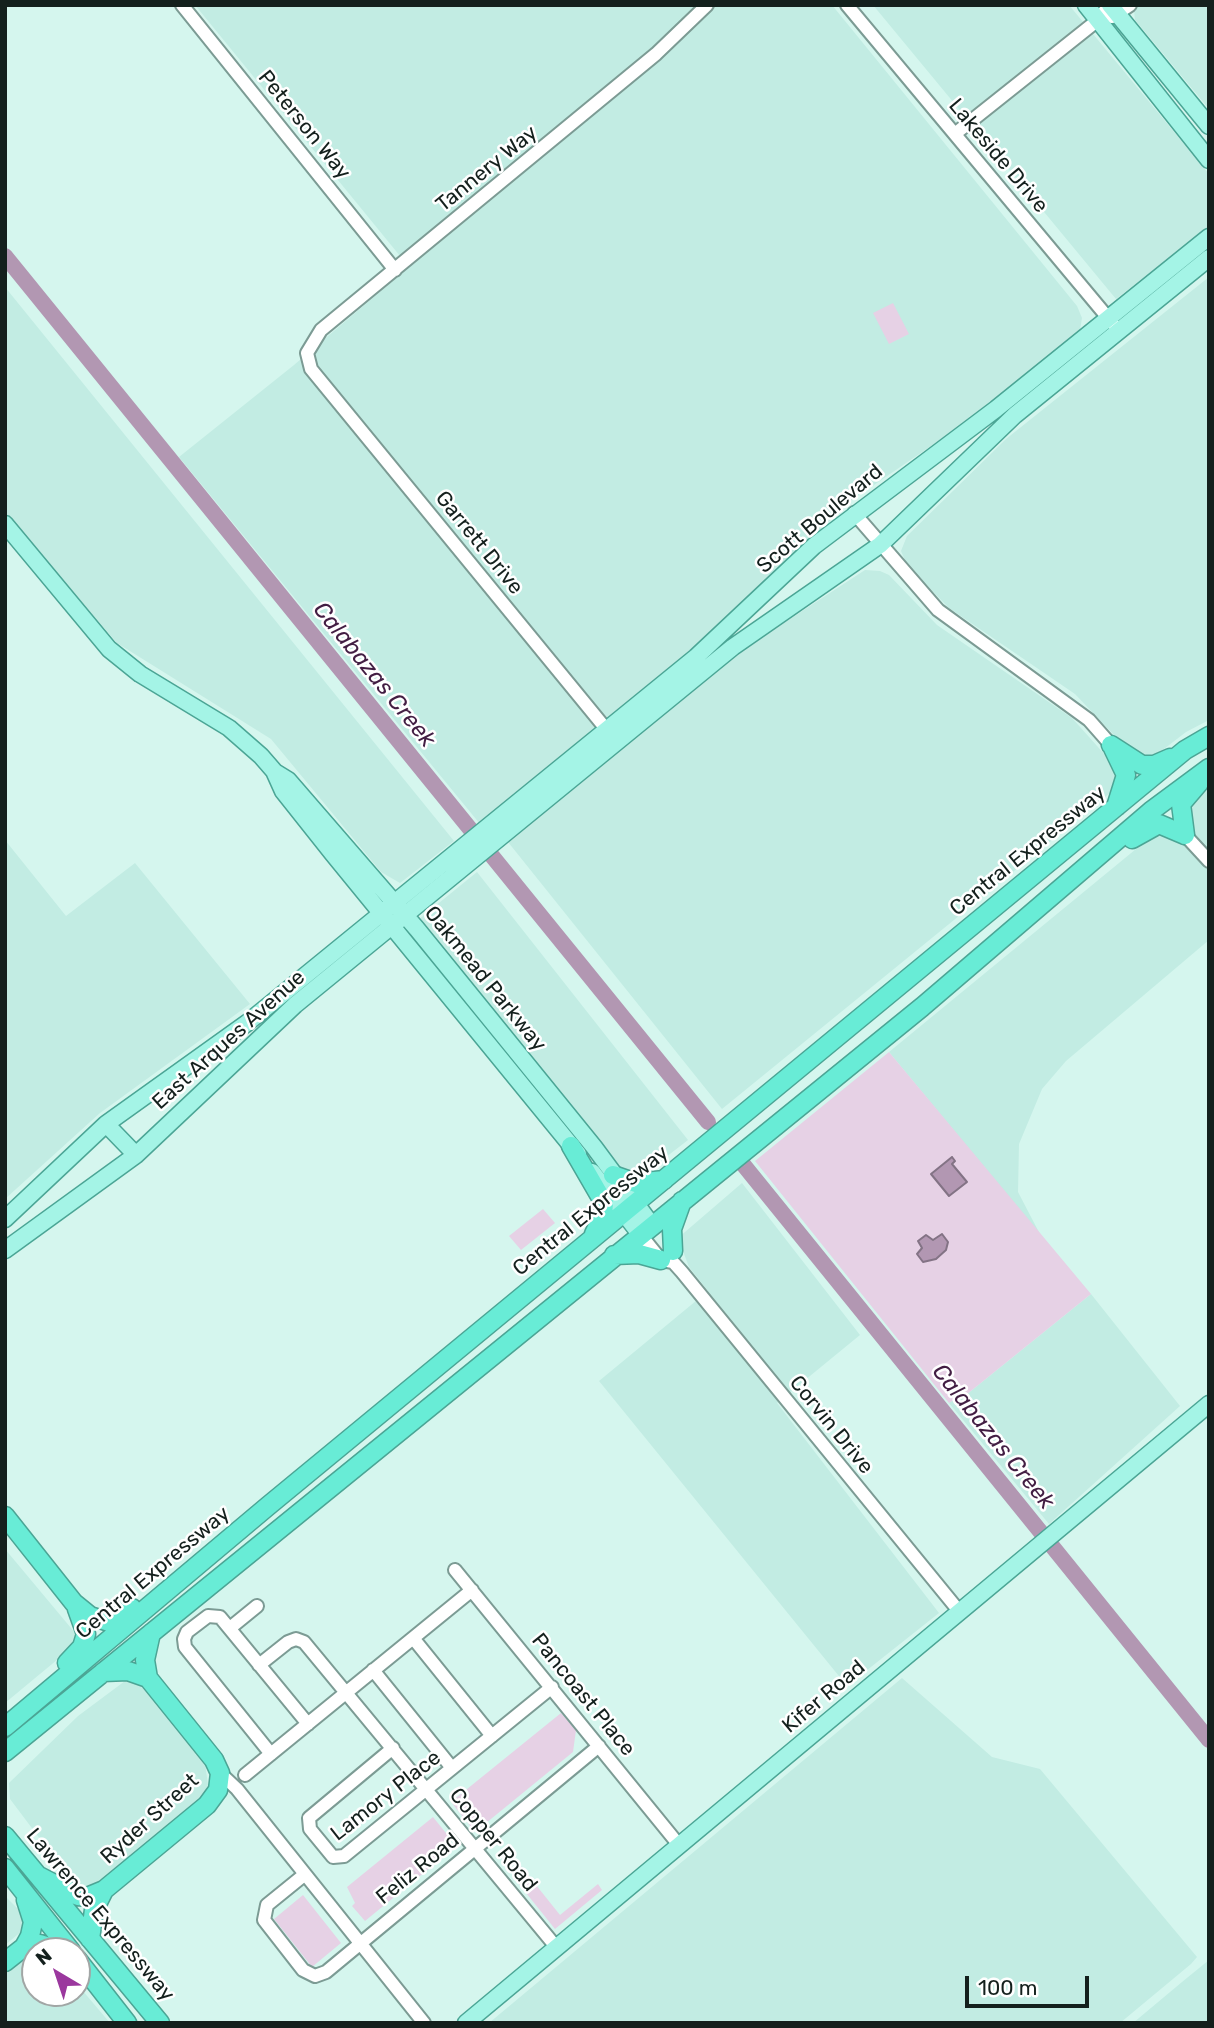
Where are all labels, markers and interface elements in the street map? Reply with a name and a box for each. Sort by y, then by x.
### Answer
street label: Peterson Way [252,65,356,185]
street label: Lakeside Drive [943,94,1053,218]
street label: Tannery Way [431,120,543,218]
street label: Scott Boulevard [752,459,888,579]
street label: Garrett Drive [430,486,528,600]
water label: Calabazas Creek [307,597,441,753]
street label: Central Expressway [945,781,1111,921]
street label: Oakmead Parkway [419,901,551,1057]
street label: East Arques Avenue [148,965,310,1115]
street label: Central Expressway [508,1141,674,1281]
water label: Calabazas Creek [926,1359,1060,1515]
street label: Corvin Drive [784,1371,878,1479]
street label: Central Expressway [71,1501,235,1645]
street label: Pancoast Place [526,1629,640,1761]
street label: Kifer Road [778,1655,870,1739]
street label: Lamory Place [326,1745,446,1847]
street label: Ryder Street [96,1768,204,1870]
street label: Copper Road [444,1783,542,1897]
street label: Lawrence Expressway [20,1824,180,2006]
street label: Feliz Road [371,1828,465,1910]
north arrow [21,1937,91,2007]
text: N [31,1944,56,1970]
scale bar [969,1962,1093,2006]
text: 100 m [978,1975,1037,2000]

